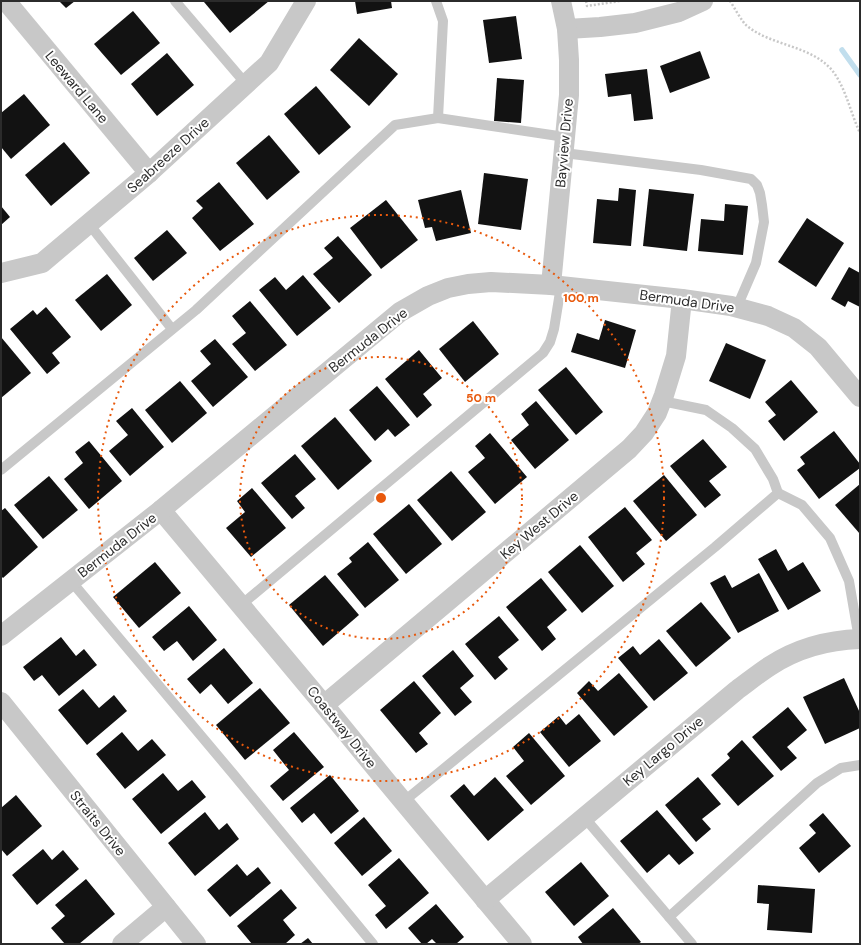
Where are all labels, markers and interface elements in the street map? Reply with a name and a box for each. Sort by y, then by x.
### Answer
street label: Leeward Lane [41,47,113,127]
street label: Bayview Drive [551,98,577,188]
street label: Seabreeze Drive [123,113,213,197]
street label: Bermuda Drive [639,285,736,317]
text: 100 m [563,290,599,306]
street label: Bermuda Drive [325,304,411,376]
text: 50 m [466,390,496,406]
street label: Key West Drive [496,487,582,563]
centre of rings [374,491,388,505]
street label: Bermuda Drive [74,509,160,581]
street label: Coastway Drive [303,682,381,772]
street label: Key Largo Drive [619,712,707,790]
street label: Straits Drive [66,787,130,859]

